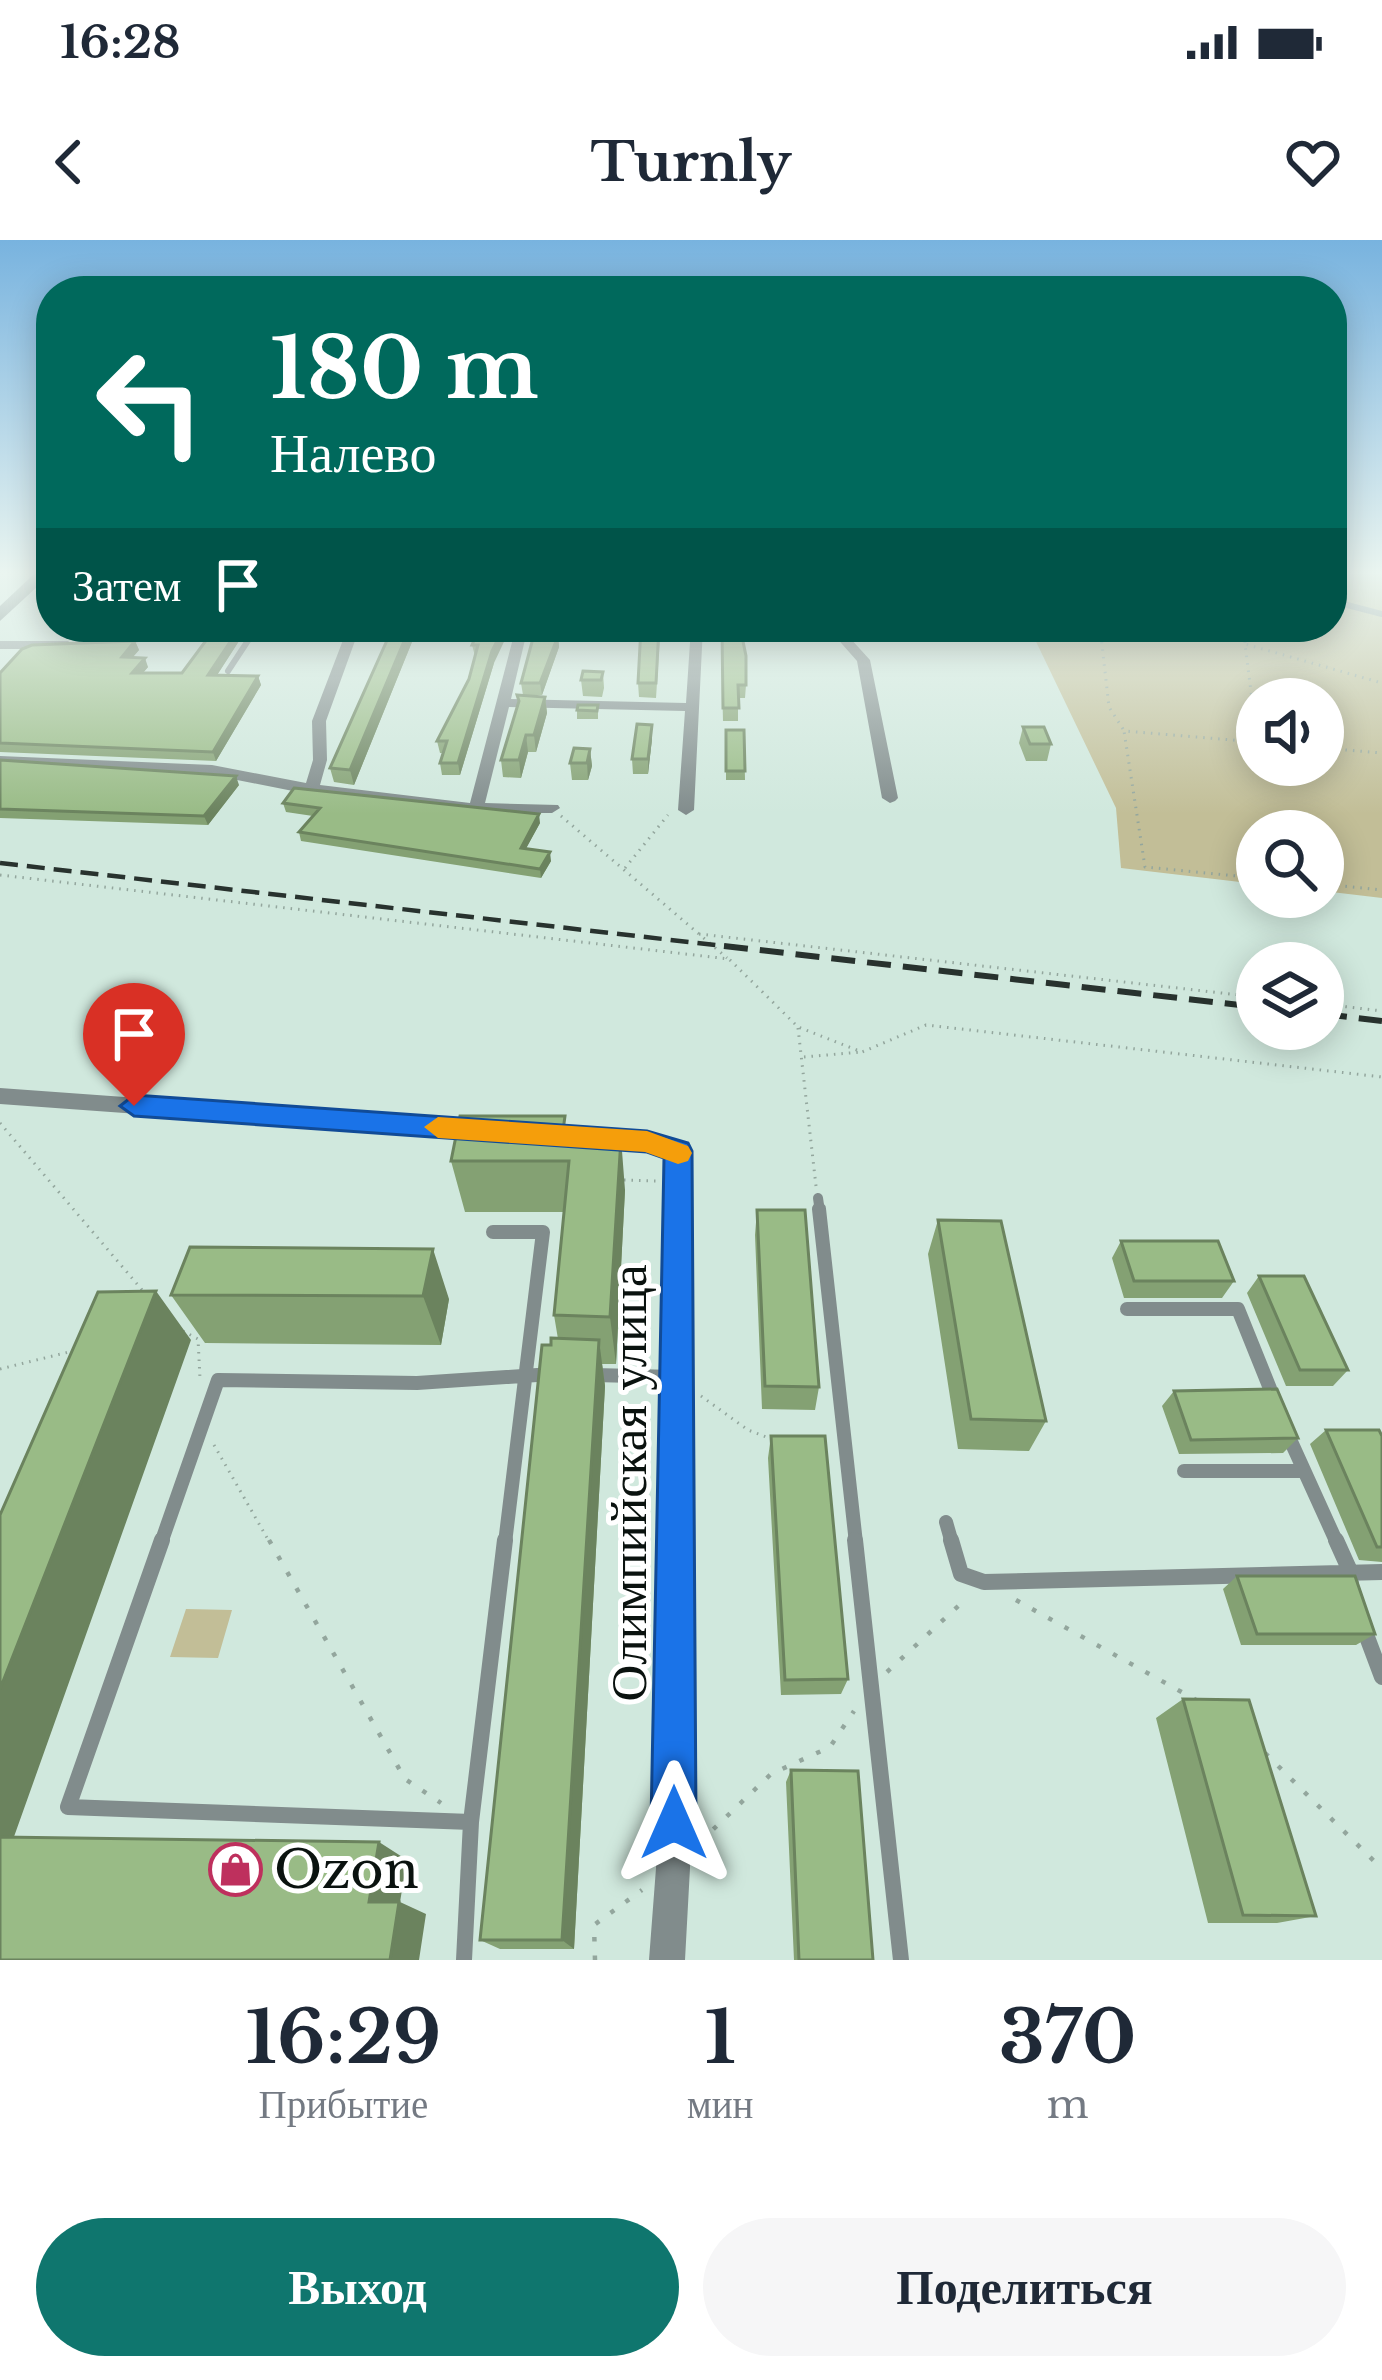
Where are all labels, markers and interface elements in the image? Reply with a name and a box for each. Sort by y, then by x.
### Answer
text: 16:28 [60,14,181,70]
icon: back [36,129,102,195]
text: Turnly [591,129,791,196]
icon: heart [1280,129,1346,195]
text: 180 m [270,317,539,421]
icon: left [72,324,228,480]
text: Налево [270,420,436,487]
icon: arrive [205,552,271,618]
text: Затем [72,557,181,613]
map controls [1236,678,1344,1050]
button: sound [1236,678,1344,786]
button: search [1236,810,1344,918]
button: layers [1236,942,1344,1050]
pin [83,983,185,1106]
icon: arrive [101,1001,167,1067]
street label: Олимпийская улица [597,1264,660,1702]
position arrow [611,1760,737,1886]
place label: Ozon [274,1839,419,1902]
shop icon: Ozon [207,1842,263,1898]
text: 16:29 [246,1993,441,2082]
text: 1 [704,1993,736,2082]
text: 370 [999,1993,1136,2082]
text: Прибытие [259,2080,428,2129]
text: мин [687,2080,753,2129]
text: m [1047,2080,1089,2129]
button: Выход [36,2218,679,2356]
button: Поделиться [703,2218,1346,2356]

